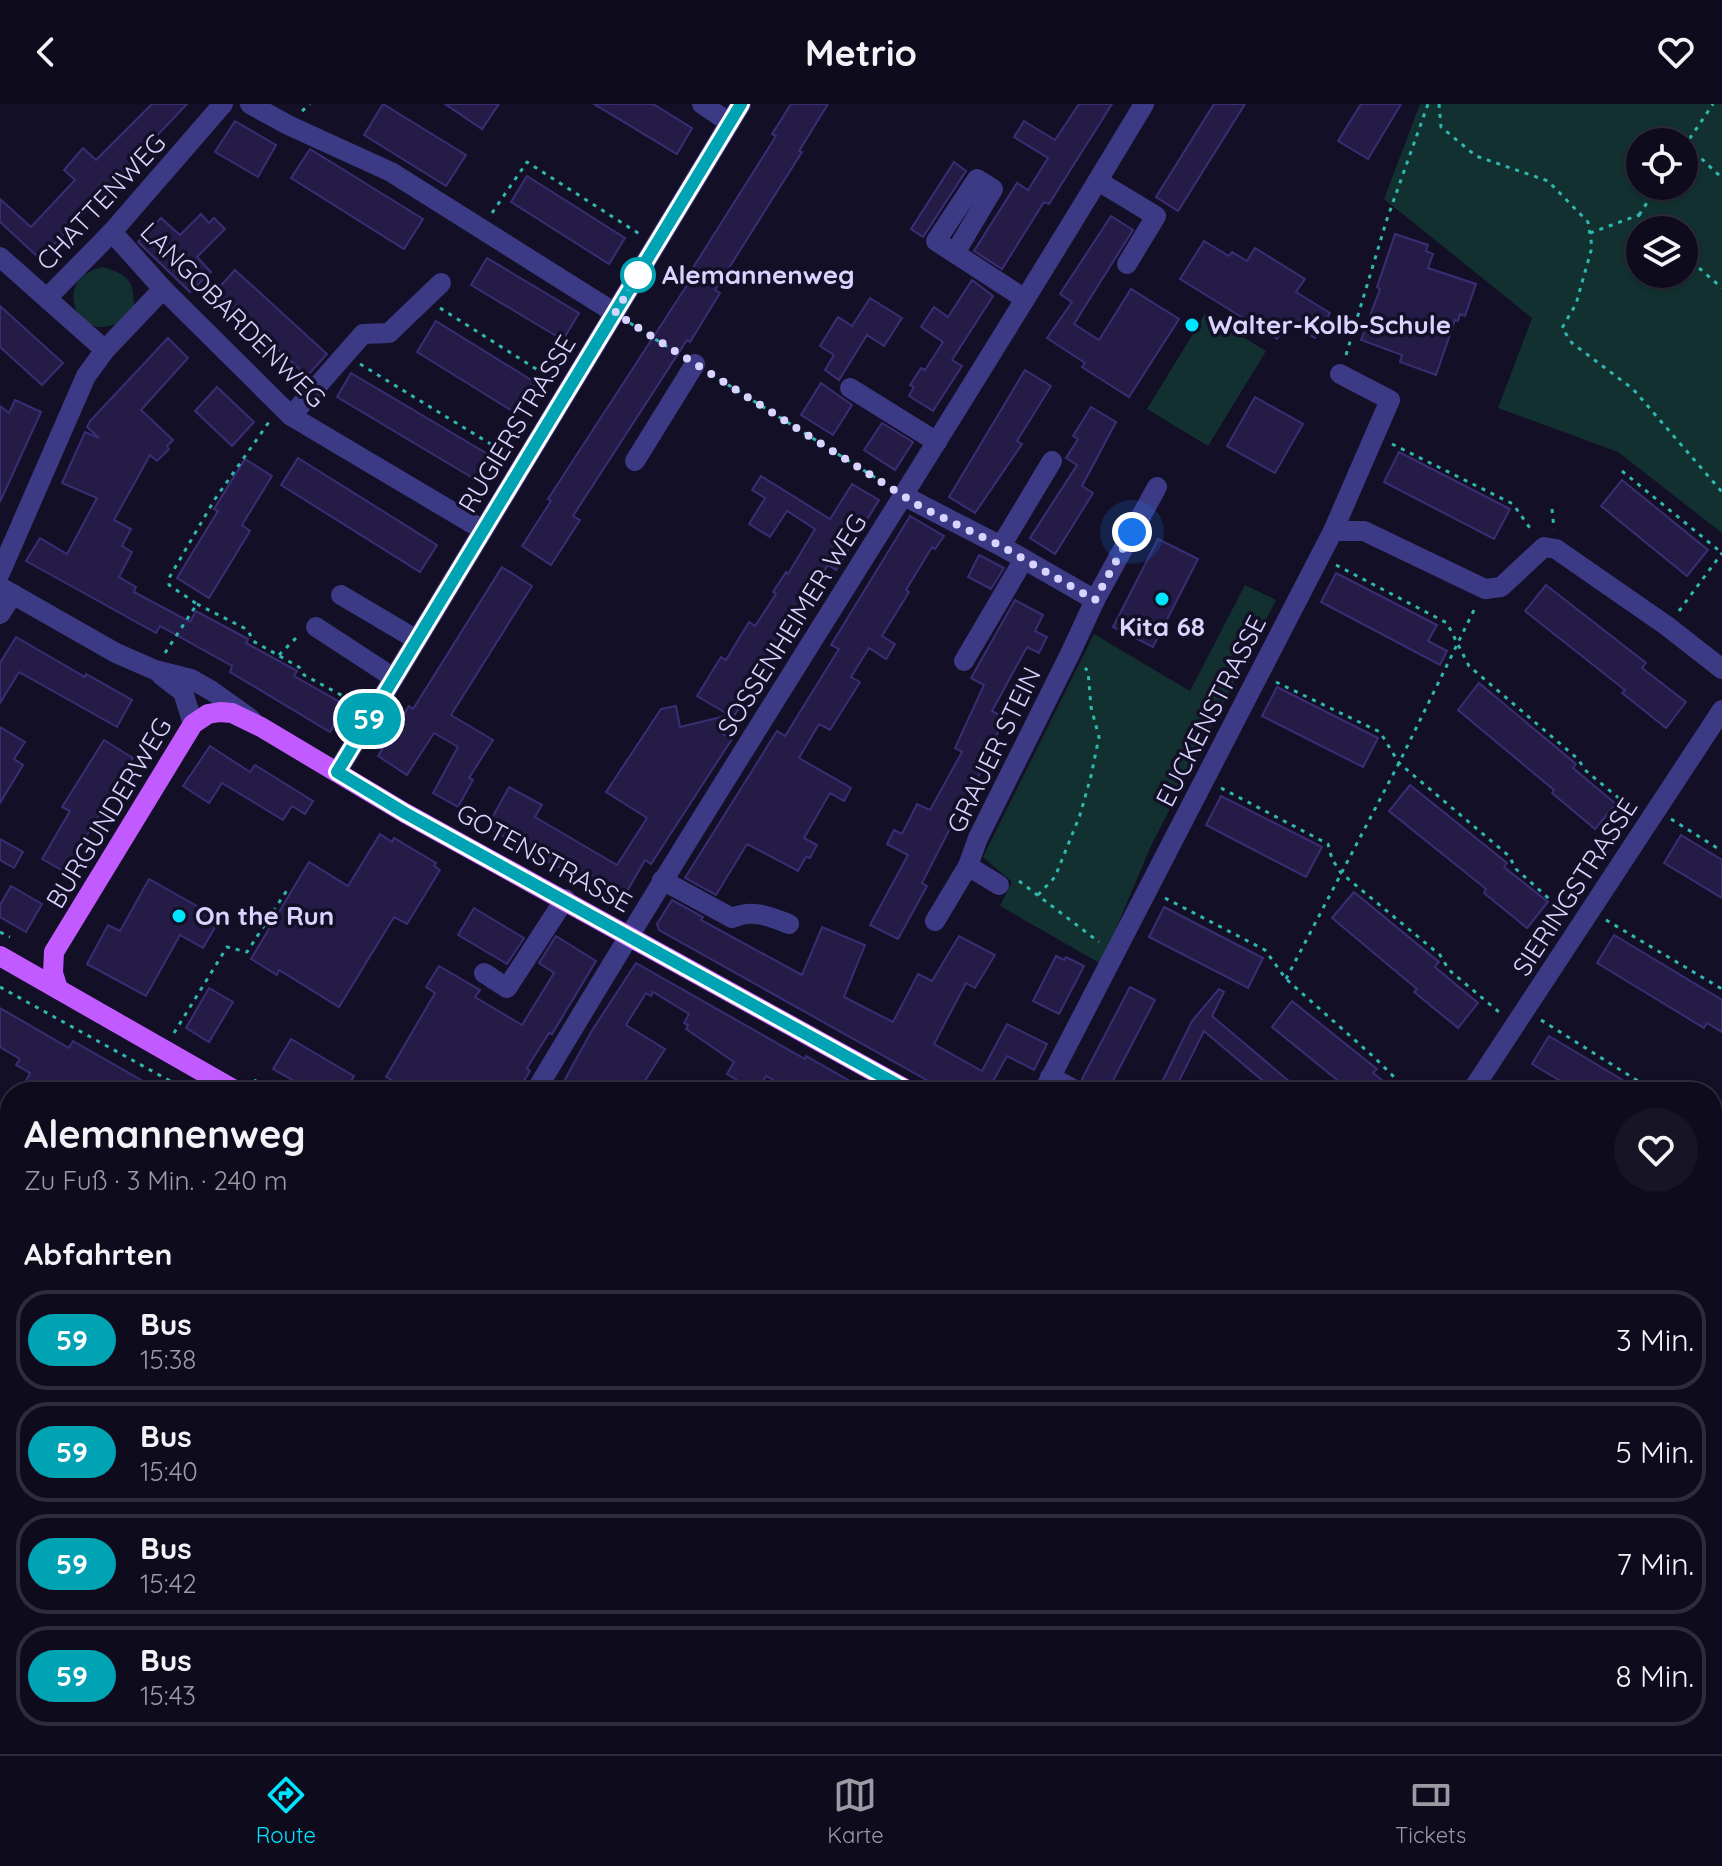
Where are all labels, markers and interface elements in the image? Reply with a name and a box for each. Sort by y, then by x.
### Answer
icon: back [24,30,68,74]
text: Metrio [805,30,917,75]
icon: heart [1654,30,1698,74]
street label: CHATTENWEG [29,126,172,277]
map controls [1626,128,1698,288]
button: locate [1626,128,1698,200]
street label: LANGOBARDENWEG [134,215,333,414]
button: layers [1626,216,1698,288]
marker: Alemannenweg [621,258,655,292]
place label: Alemannenweg [662,258,855,291]
place label: Walter-Kolb-Schule [1208,308,1451,341]
marker: Walter-Kolb-Schule [1183,316,1201,334]
street label: RUGIERSTRASSE [451,329,583,518]
street label: SOSSENHEIMER WEG [710,507,873,742]
your location [1112,512,1152,552]
marker: Kita 68 [1153,590,1171,608]
place label: Kita 68 [1119,610,1205,643]
street label: EUCKENSTRASSE [1148,610,1273,812]
street label: GRAUER STEIN [939,661,1048,838]
line badge: 59 [333,693,405,745]
text: 59 [353,701,385,736]
street label: BURGUNDERWEG [39,711,179,914]
street label: SIERINGSTRASSE [1505,792,1644,982]
street label: GOTENSTRASSE [451,796,638,919]
place label: On the Run [195,899,334,932]
marker: On the Run [170,907,188,925]
button: heart [1614,1108,1698,1192]
text: Alemannenweg [24,1110,306,1158]
text: Zu Fuß · 3 Min. · 240 m [24,1164,287,1197]
text: Abfahrten [24,1235,172,1273]
text: Bus [140,1305,192,1343]
text: 3 Min. [1616,1321,1694,1359]
text: 59 [56,1322,88,1357]
text: 15:38 [140,1343,196,1376]
text: Bus [140,1417,192,1455]
text: 5 Min. [1615,1433,1694,1471]
text: 59 [56,1434,88,1469]
text: 15:40 [140,1455,198,1488]
text: Bus [140,1529,192,1567]
text: 7 Min. [1616,1545,1694,1583]
text: 59 [56,1546,88,1581]
text: 15:42 [140,1567,197,1600]
text: Bus [140,1641,192,1679]
text: 8 Min. [1616,1657,1694,1695]
text: 59 [56,1658,88,1693]
text: 15:43 [140,1679,196,1712]
tab: Route [256,1773,316,1849]
tab: Karte [827,1773,884,1849]
tab: Tickets [1395,1773,1466,1849]

